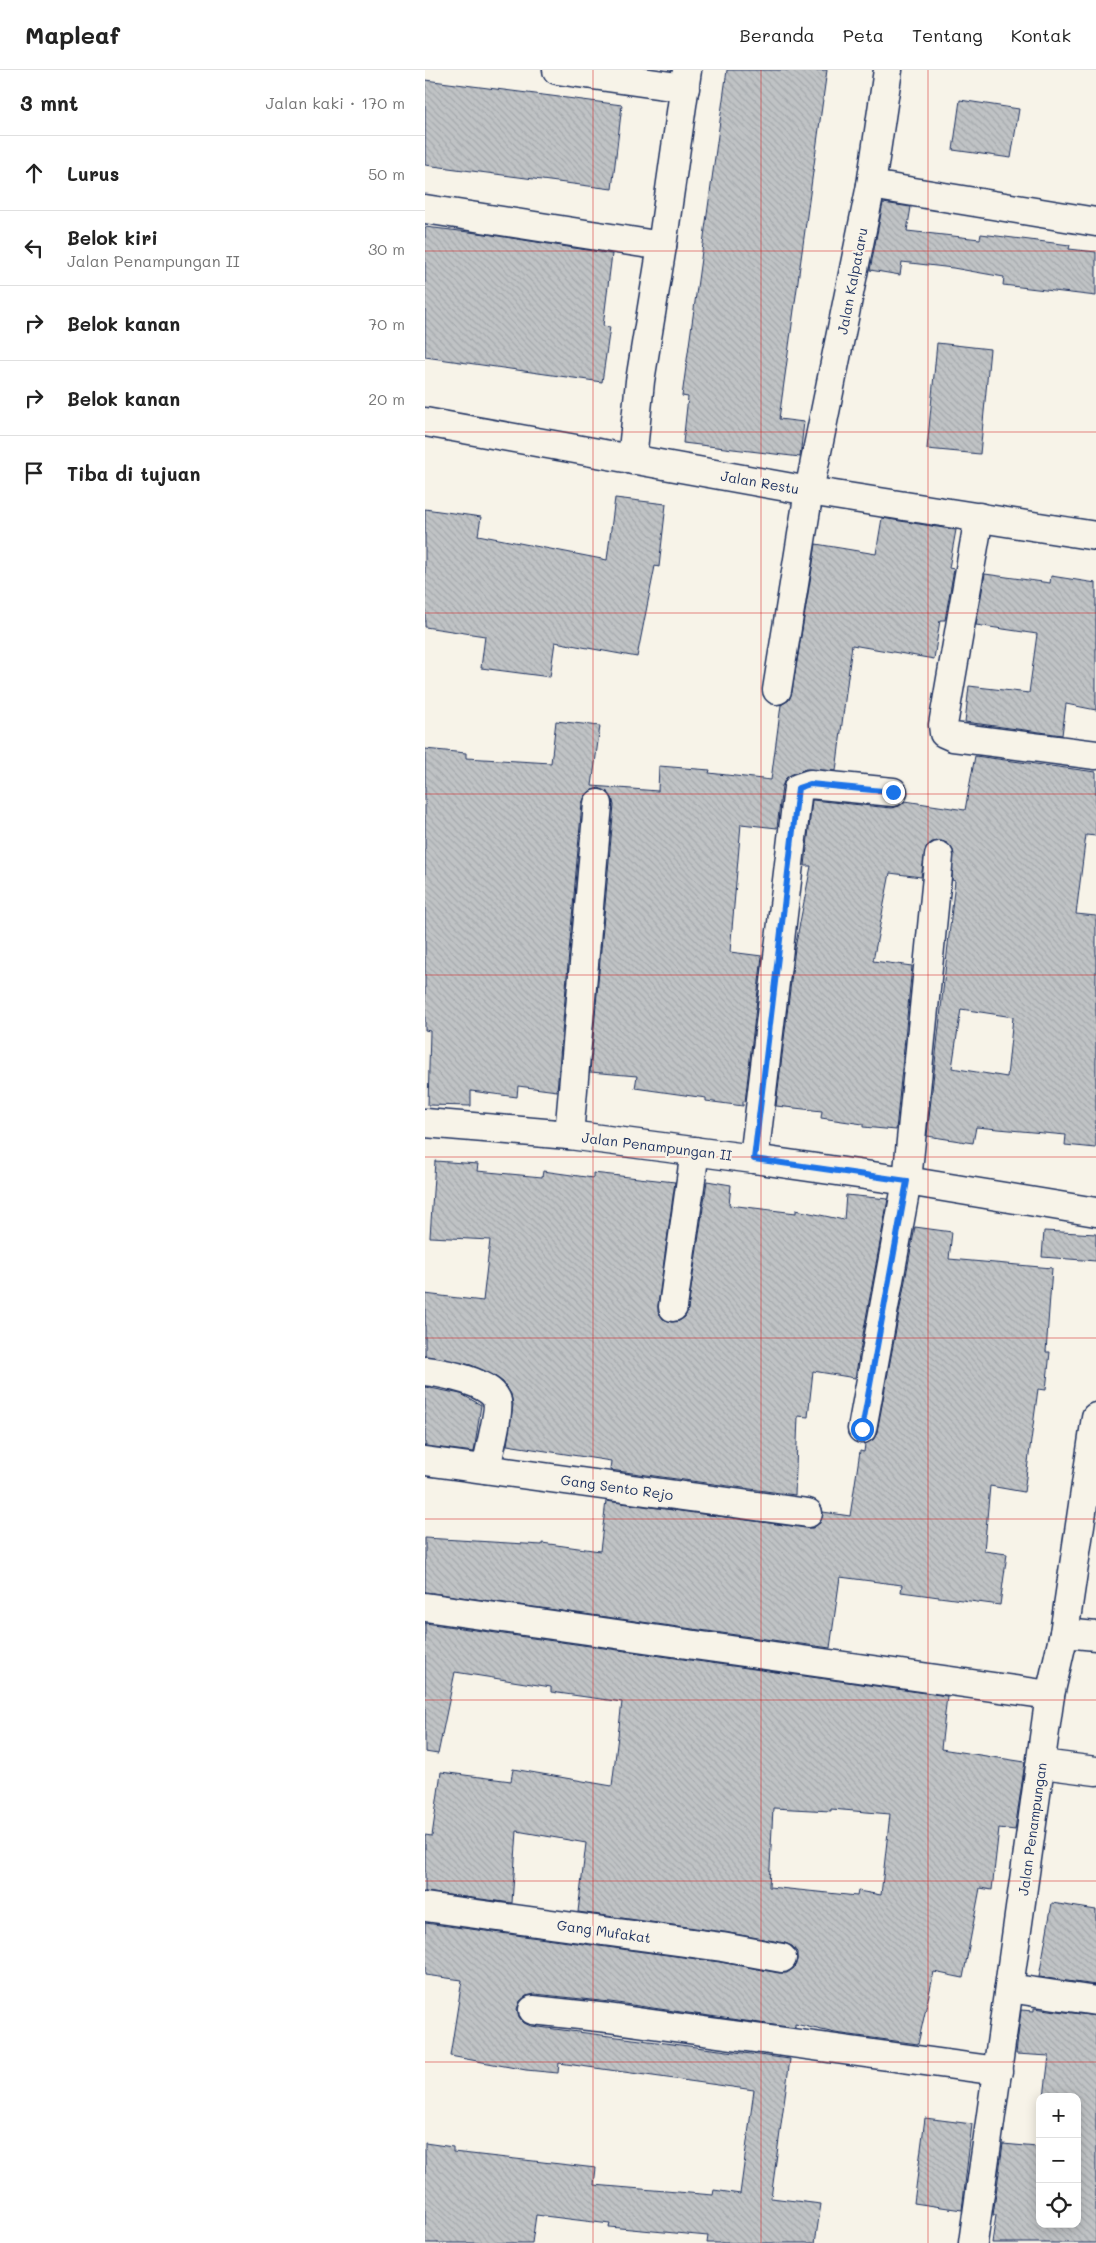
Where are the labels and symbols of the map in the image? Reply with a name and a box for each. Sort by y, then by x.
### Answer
street label: Jalan Kalpataru [832,226,872,336]
street label: Jalan Restu [719,466,801,498]
route end [882,781,905,804]
street label: Jalan Penampungan II [581,1127,733,1165]
route start [851,1418,874,1441]
street label: Gang Sento Rejo [560,1470,674,1504]
street label: Jalan Penampungan [1013,1761,1051,1897]
street label: Gang Mufakat [556,1915,652,1947]

